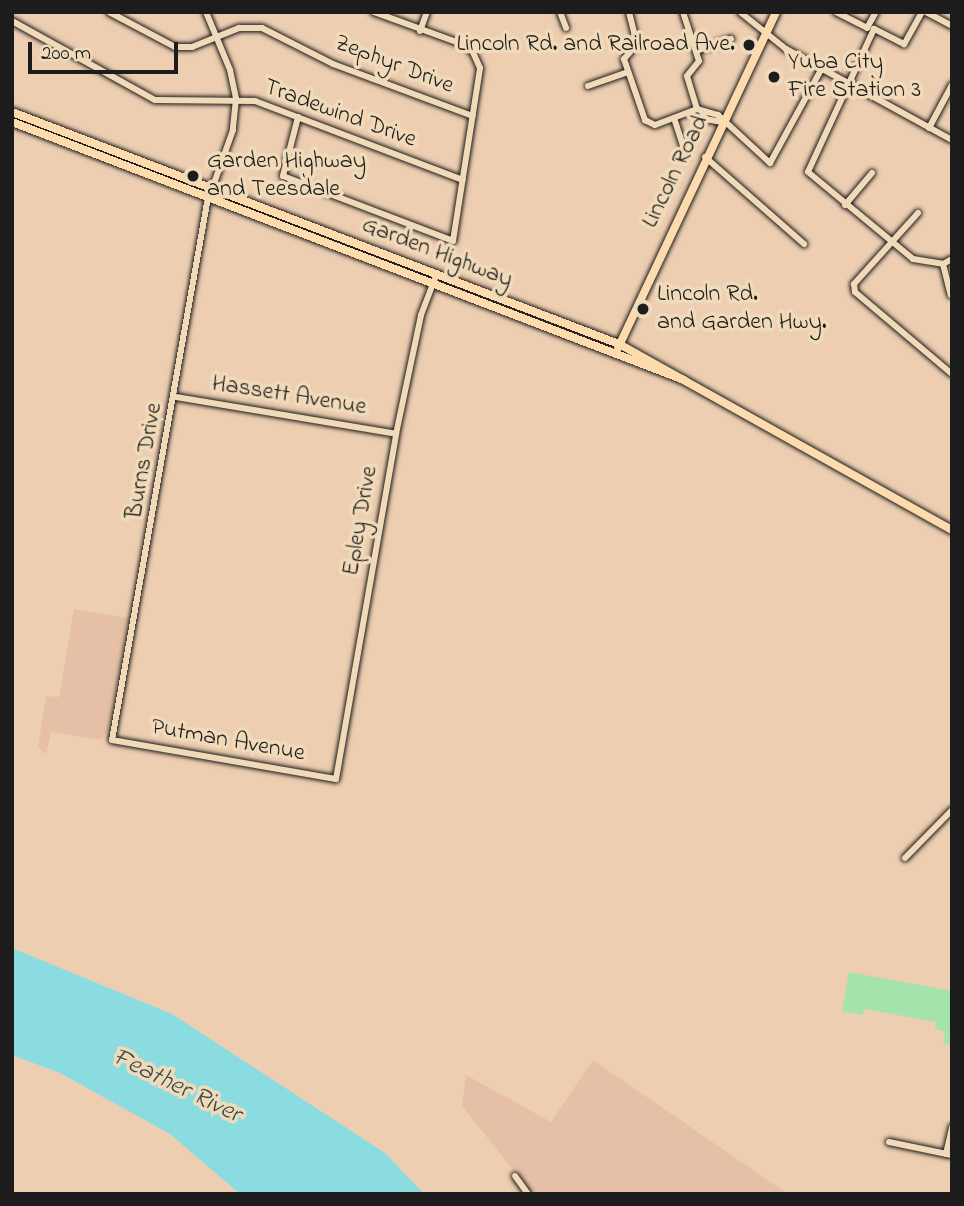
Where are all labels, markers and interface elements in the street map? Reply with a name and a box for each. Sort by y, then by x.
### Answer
scale bar [32,28,182,72]
street label: Zephyr Drive [330,29,458,101]
place label: Lincoln Rd. and Railroad Ave. [456,31,735,59]
marker: Lincoln Rd. and Railroad Ave. [741,37,757,53]
text: 200 m [41,39,91,69]
place label: Yuba City Fire Station 3 [788,49,921,105]
marker: Yuba City Fire Station 3 [766,69,782,85]
street label: Tradewind Drive [260,73,420,155]
street label: Lincoln Road [636,111,716,233]
place label: Garden Highway and Teesdale [207,148,366,204]
marker: Garden Highway and Teesdale [185,168,201,184]
street label: Garden Highway [358,211,516,295]
place label: Lincoln Rd. and Garden Hwy. [657,281,827,337]
marker: Lincoln Rd. and Garden Hwy. [635,301,651,317]
street label: Hassett Avenue [210,370,368,422]
street label: Burns Drive [121,401,169,521]
street label: Epley Drive [337,464,385,578]
street label: Putman Avenue [149,713,307,769]
water label: Feather River [107,1042,245,1132]

